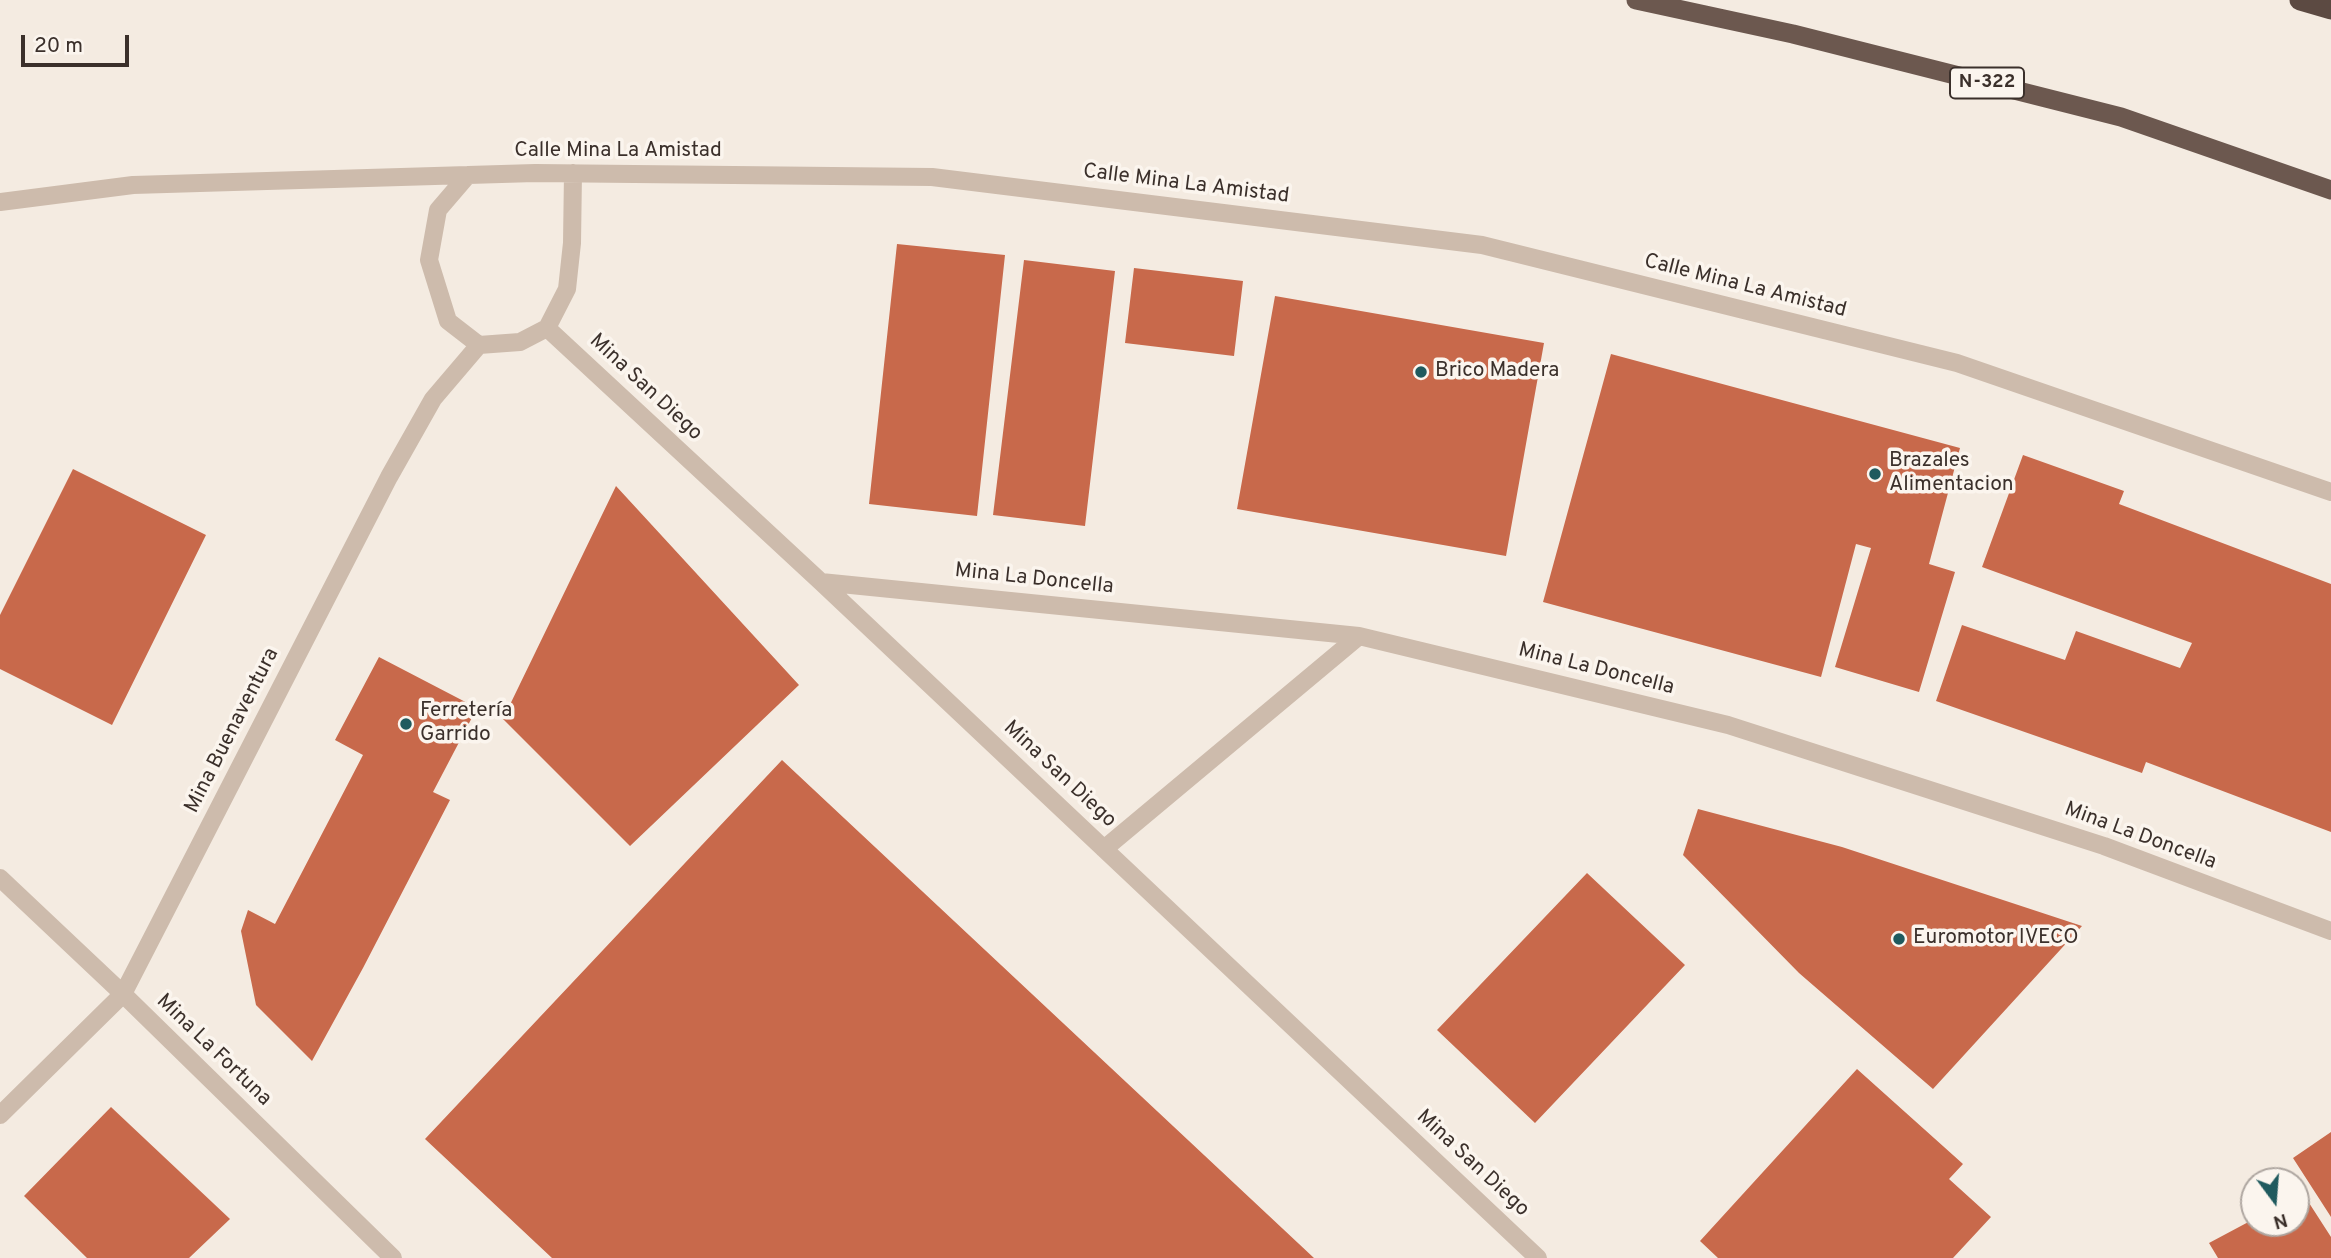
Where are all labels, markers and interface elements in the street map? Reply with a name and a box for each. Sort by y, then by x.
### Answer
scale bar [24,21,133,65]
text: 20 m [34,33,83,60]
road number: N-322 [1950,68,2024,99]
street label: Calle Mina La Amistad [514,139,722,165]
street label: Calle Mina La Amistad [1081,160,1291,210]
street label: Calle Mina La Amistad [1641,250,1849,324]
street label: Mina San Diego [583,329,707,447]
place label: Brico Madera [1435,359,1559,385]
marker: Brico Madera [1413,364,1429,380]
place label: Brazales Alimentacion [1889,449,2014,499]
marker: Brazales Alimentacion [1867,466,1883,482]
street label: Mina La Doncella [953,559,1115,601]
street label: Mina La Doncella [1515,638,1677,702]
street label: Mina Buenaventura [180,644,286,818]
place label: Ferretería Garrido [420,699,512,749]
marker: Ferretería Garrido [398,716,414,732]
street label: Mina San Diego [997,716,1121,834]
street label: Mina La Doncella [2061,798,2219,876]
place label: Euromotor IVECO [1913,926,2079,952]
marker: Euromotor IVECO [1891,931,1907,947]
street label: Mina La Fortuna [150,990,276,1112]
street label: Mina San Diego [1410,1105,1534,1223]
north arrow [2240,1167,2310,1237]
text: N [2270,1207,2290,1234]

